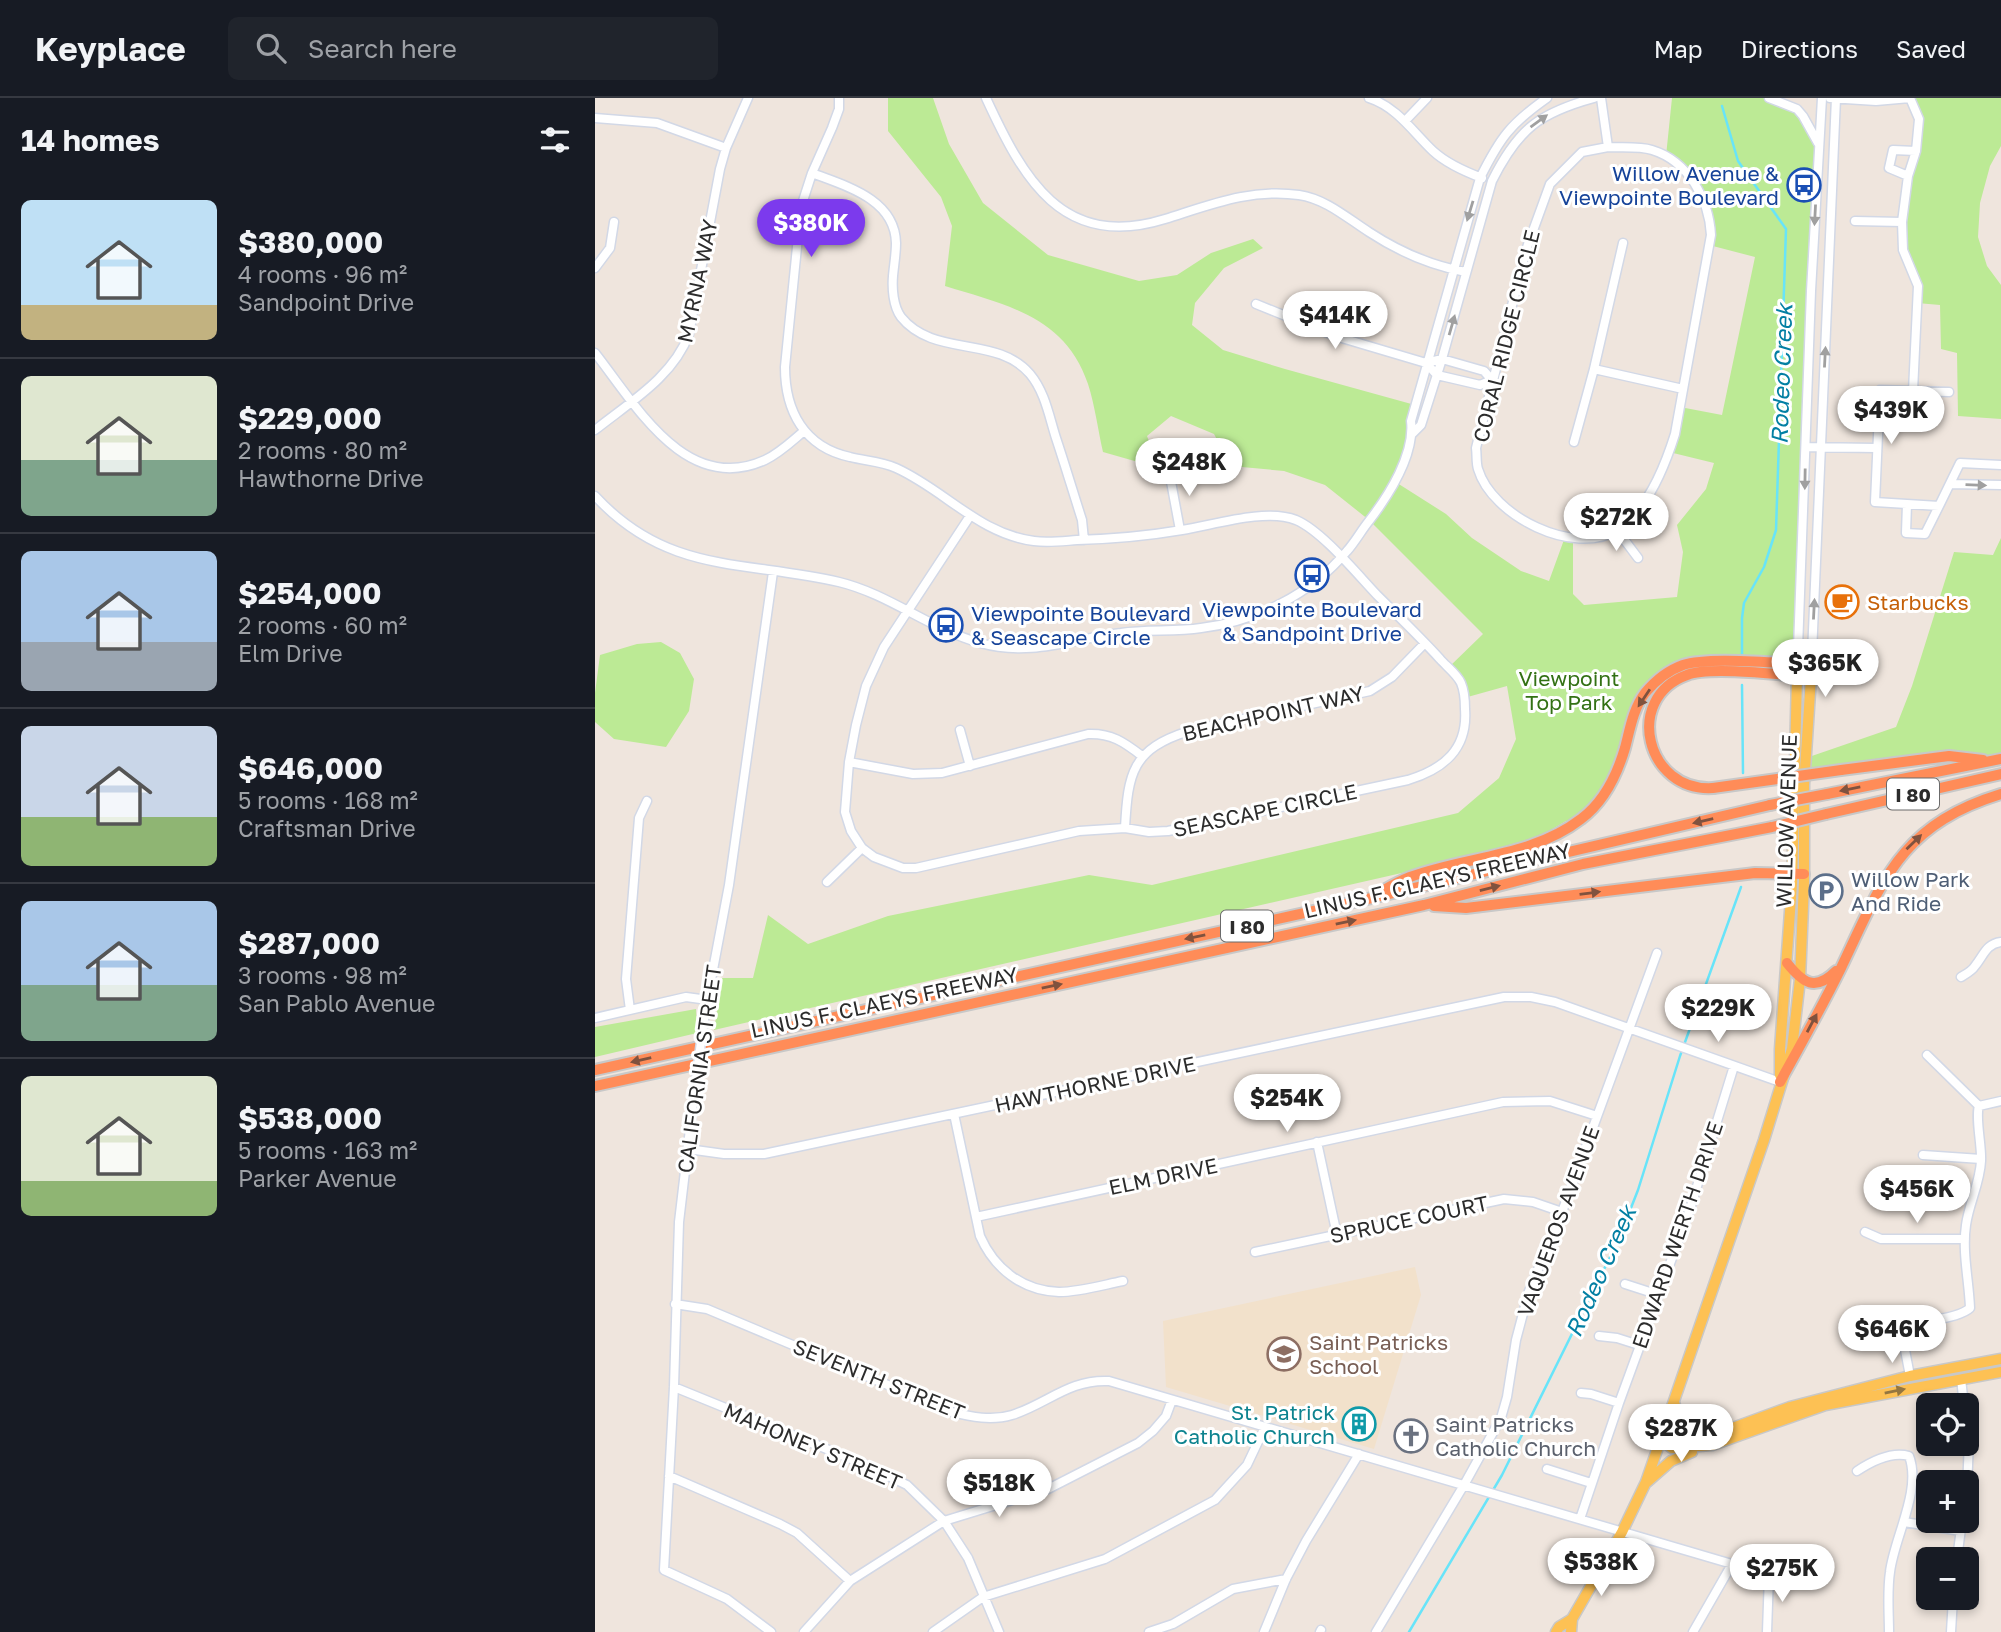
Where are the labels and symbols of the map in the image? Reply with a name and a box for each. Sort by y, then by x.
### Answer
one-way arrow [1530,114,1548,128]
place label: Willow Avenue & Viewpointe Boulevard [1559,160,1779,210]
bus stop icon: Willow Avenue & Viewpointe Boulevard [1785,166,1823,204]
pin: $380K [762,200,860,259]
one-way arrow [1464,201,1474,222]
one-way arrow [1810,204,1821,226]
street label: MYRNA WAY [671,216,723,345]
street label: CORAL RIDGE CIRCLE [1467,227,1545,445]
pin: $414K [1286,292,1384,351]
water label: Rodeo Creek [1765,301,1798,445]
one-way arrow [1447,314,1457,335]
one-way arrow [1820,346,1831,368]
pin: $439K [1842,386,1940,446]
pin: $248K [1140,438,1238,498]
one-way arrow [1799,469,1811,491]
one-way arrow [1965,479,1987,490]
pin: $272K [1567,494,1665,553]
bus stop icon: Viewpointe Boulevard & Sandpoint Drive [1293,556,1331,594]
cafe icon: Starbucks [1823,583,1861,621]
place label: Starbucks [1867,589,1969,615]
place label: Viewpointe Boulevard & Sandpoint Drive [1202,596,1422,646]
one-way arrow [1809,598,1820,620]
place label: Viewpointe Boulevard & Seascape Circle [971,600,1191,650]
bus stop icon: Viewpointe Boulevard & Seascape Circle [927,606,965,644]
pin: $365K [1776,640,1874,699]
park label: Viewpoint Top Park [1519,665,1619,715]
street label: BEACHPOINT WAY [1180,679,1367,746]
one-way arrow [1637,688,1650,707]
street label: WILLOW AVENUE [1770,734,1802,908]
street label: SEASCAPE CIRCLE [1171,778,1359,842]
road number: I 80 [1887,778,1939,810]
one-way arrow [1839,783,1861,794]
one-way arrow [1692,815,1714,826]
one-way arrow [1905,835,1922,851]
street label: LINUS F. CLAEYS FREEWAY [1301,837,1573,923]
place label: Willow Park And Ride [1851,866,1970,916]
parking icon: Willow Park And Ride [1807,872,1845,910]
one-way arrow [1480,882,1502,893]
one-way arrow [1579,888,1601,899]
road number: I 80 [1221,911,1273,942]
one-way arrow [1335,917,1357,928]
one-way arrow [1184,932,1206,943]
street label: LINUS F. CLAEYS FREEWAY [748,961,1021,1043]
street label: CALIFORNIA STREET [672,963,726,1175]
one-way arrow [1041,980,1063,991]
pin: $229K [1669,984,1767,1044]
one-way arrow [1806,1014,1818,1033]
street label: HAWTHORNE DRIVE [992,1050,1198,1118]
one-way arrow [630,1055,652,1066]
pin: $254K [1238,1074,1336,1134]
street label: EDWARD WERTH DRIVE [1626,1118,1728,1352]
street label: VAQUEROS AVENUE [1511,1122,1605,1320]
street label: ELM DRIVE [1106,1152,1220,1200]
pin: $456K [1868,1166,1966,1225]
street label: SPRUCE COURT [1327,1190,1491,1248]
water label: Rodeo Creek [1559,1199,1642,1341]
pin: $646K [1843,1306,1941,1365]
place label: Saint Patricks School [1309,1329,1448,1379]
street label: SEVENTH STREET [789,1333,969,1425]
school or university icon: Saint Patricks School [1265,1335,1303,1373]
one-way arrow [1884,1386,1906,1397]
street label: MAHONEY STREET [720,1397,906,1495]
place label: St. Patrick Catholic Church [1174,1399,1335,1449]
pin: $287K [1632,1404,1730,1464]
building icon: St. Patrick Catholic Church [1340,1405,1378,1443]
place label: Saint Patricks Catholic Church [1435,1411,1596,1461]
church icon: Saint Patricks Catholic Church [1392,1417,1430,1455]
pin: $518K [950,1460,1048,1519]
pin: $538K [1552,1538,1650,1598]
pin: $275K [1733,1544,1831,1604]

